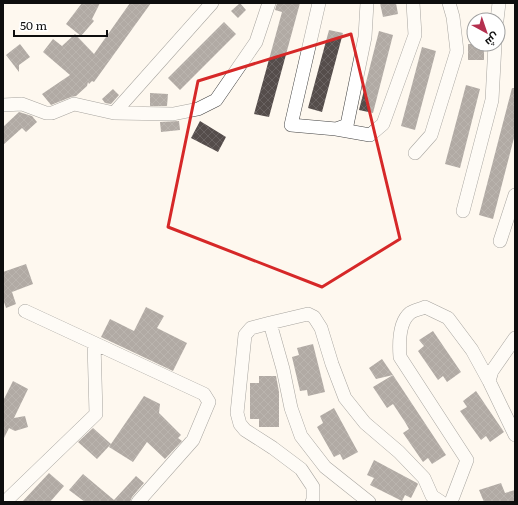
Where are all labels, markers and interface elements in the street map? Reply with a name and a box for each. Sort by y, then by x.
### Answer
scale bar [14,12,107,38]
north arrow [466,12,506,52]
text: 50 m [20,16,47,34]
text: ش [483,30,504,51]

